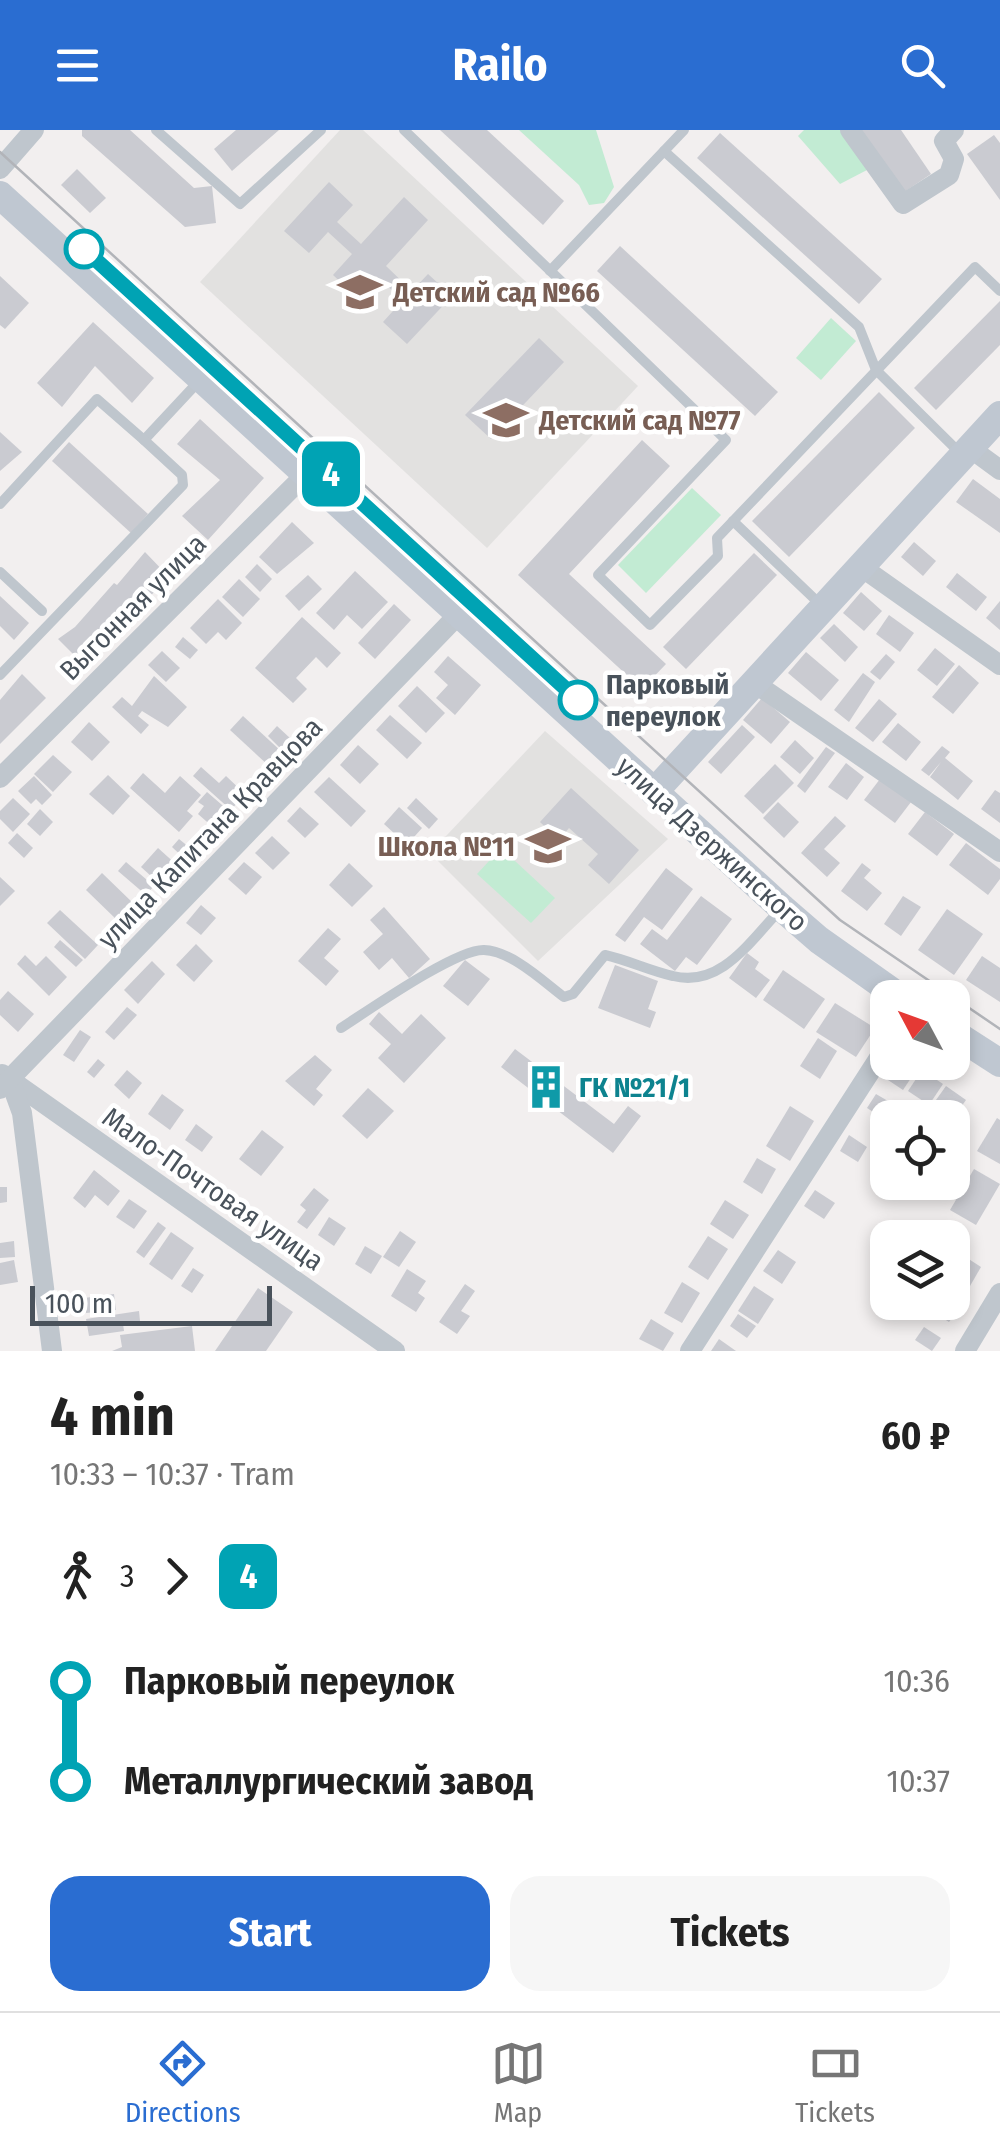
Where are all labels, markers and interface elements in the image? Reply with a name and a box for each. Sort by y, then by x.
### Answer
icon: menu [50,38,105,93]
text: Railo [453,38,547,92]
icon: search [895,38,950,93]
unlabelled marker [65,230,103,268]
school or university icon: Детский сад №66 [336,268,384,316]
place label: Детский сад №66 [392,276,600,309]
school or university icon: Детский сад №77 [482,396,530,444]
place label: Детский сад №77 [538,404,740,437]
line badge: 4 [298,442,364,506]
text: 4 [322,453,340,495]
street label: Выгонная улица [53,527,213,687]
place label: Парковый переулок [606,668,729,733]
marker: Парковый переулок [559,681,597,719]
street label: улица Капитана Кравцова [91,711,329,955]
street label: улица Дзержинского [610,750,814,938]
school or university icon: Школа №11 [524,822,572,870]
place label: Школа №11 [378,830,515,863]
north arrow [870,980,970,1080]
map controls [870,980,970,1320]
building icon: ГК №21/1 [522,1063,570,1111]
place label: ГК №21/1 [579,1071,690,1104]
street label: Мало-Почтовая улица [96,1100,330,1278]
button: locate [870,1100,970,1200]
button: layers [870,1220,970,1320]
scale bar [30,1281,272,1326]
text: 100 m [45,1287,113,1320]
text: 4 min [50,1384,175,1450]
text: 60 ₽ [881,1413,950,1459]
text: 10:33 – 10:37 · Tram [50,1455,295,1493]
icon: walk [50,1549,105,1604]
icon: forward [149,1549,204,1604]
text: 4 [239,1555,257,1597]
text: 3 [120,1557,134,1595]
text: Парковый переулок [124,1658,454,1704]
text: 10:36 [883,1662,950,1700]
text: Металлургический завод [124,1758,533,1804]
text: 10:37 [887,1762,950,1800]
button: Start [50,1876,490,1991]
button: Tickets [510,1876,950,1991]
tab: Directions [125,2036,241,2129]
tab: Map [491,2036,546,2129]
tab: Tickets [795,2036,875,2129]

